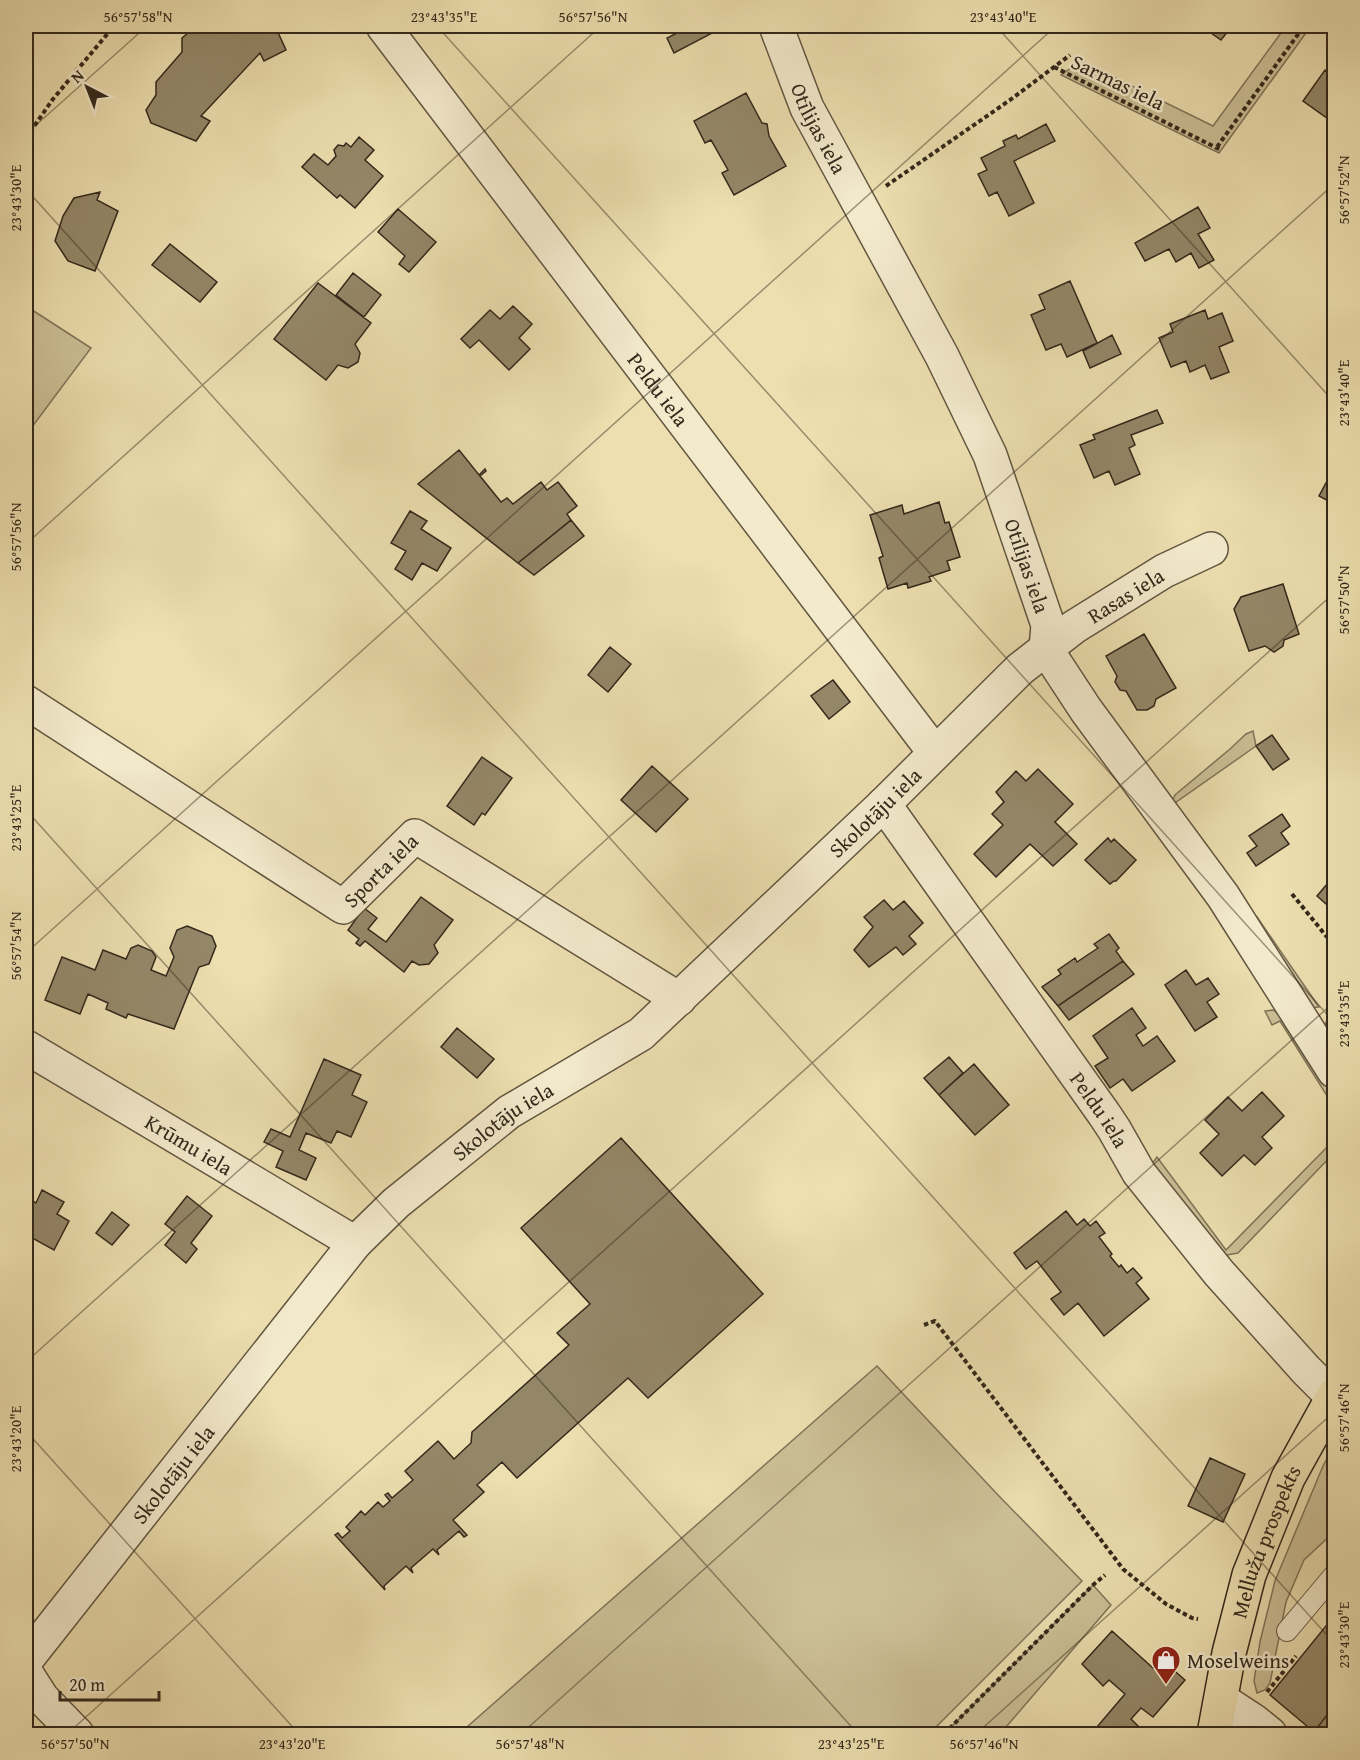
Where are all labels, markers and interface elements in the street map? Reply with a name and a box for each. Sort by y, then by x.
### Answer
text: 56°57'58"N [104,6,173,27]
text: 23°43'35"E [411,6,478,27]
text: 56°57'56"N [559,6,628,27]
text: 23°43'40"E [970,6,1037,27]
street label: Sarmas iela [1066,46,1170,118]
north arrow [57,57,117,117]
text: N [65,63,89,88]
street label: Otīlijas iela [783,78,855,179]
text: 56°57'52"N [1333,155,1354,224]
text: 23°43'30"E [5,164,26,231]
street label: Peldu iela [620,346,697,433]
text: 23°43'40"E [1333,359,1354,426]
text: 56°57'56"N [5,502,26,571]
street label: Otīlijas iela [997,514,1058,617]
street label: Rasas iela [1081,559,1170,631]
text: 56°57'50"N [1333,565,1354,634]
street label: Skolotāju iela [821,760,928,865]
text: 23°43'25"E [5,784,26,851]
street label: Sporta iela [336,826,425,914]
text: 56°57'54"N [5,911,26,980]
text: 23°43'35"E [1333,980,1354,1047]
street label: Peldu iela [1063,1065,1137,1153]
street label: Skolotāju iela [445,1074,559,1168]
street label: Krūmu iela [140,1106,239,1182]
text: 56°57'46"N [1333,1383,1354,1452]
text: 23°43'20"E [5,1405,26,1472]
street label: Skolotāju iela [124,1418,222,1530]
street label: Mellužu prospekts [1223,1459,1308,1621]
text: 23°43'30"E [1333,1601,1354,1668]
shop icon: Moselweins [1150,1644,1182,1686]
place label: Moselweins [1187,1645,1289,1676]
scale bar [60,1664,159,1702]
text: 20 m [69,1671,105,1698]
text: 56°57'50"N [41,1733,110,1754]
text: 23°43'20"E [259,1733,326,1754]
text: 56°57'48"N [496,1733,565,1754]
text: 23°43'25"E [818,1733,885,1754]
text: 56°57'46"N [950,1733,1019,1754]

